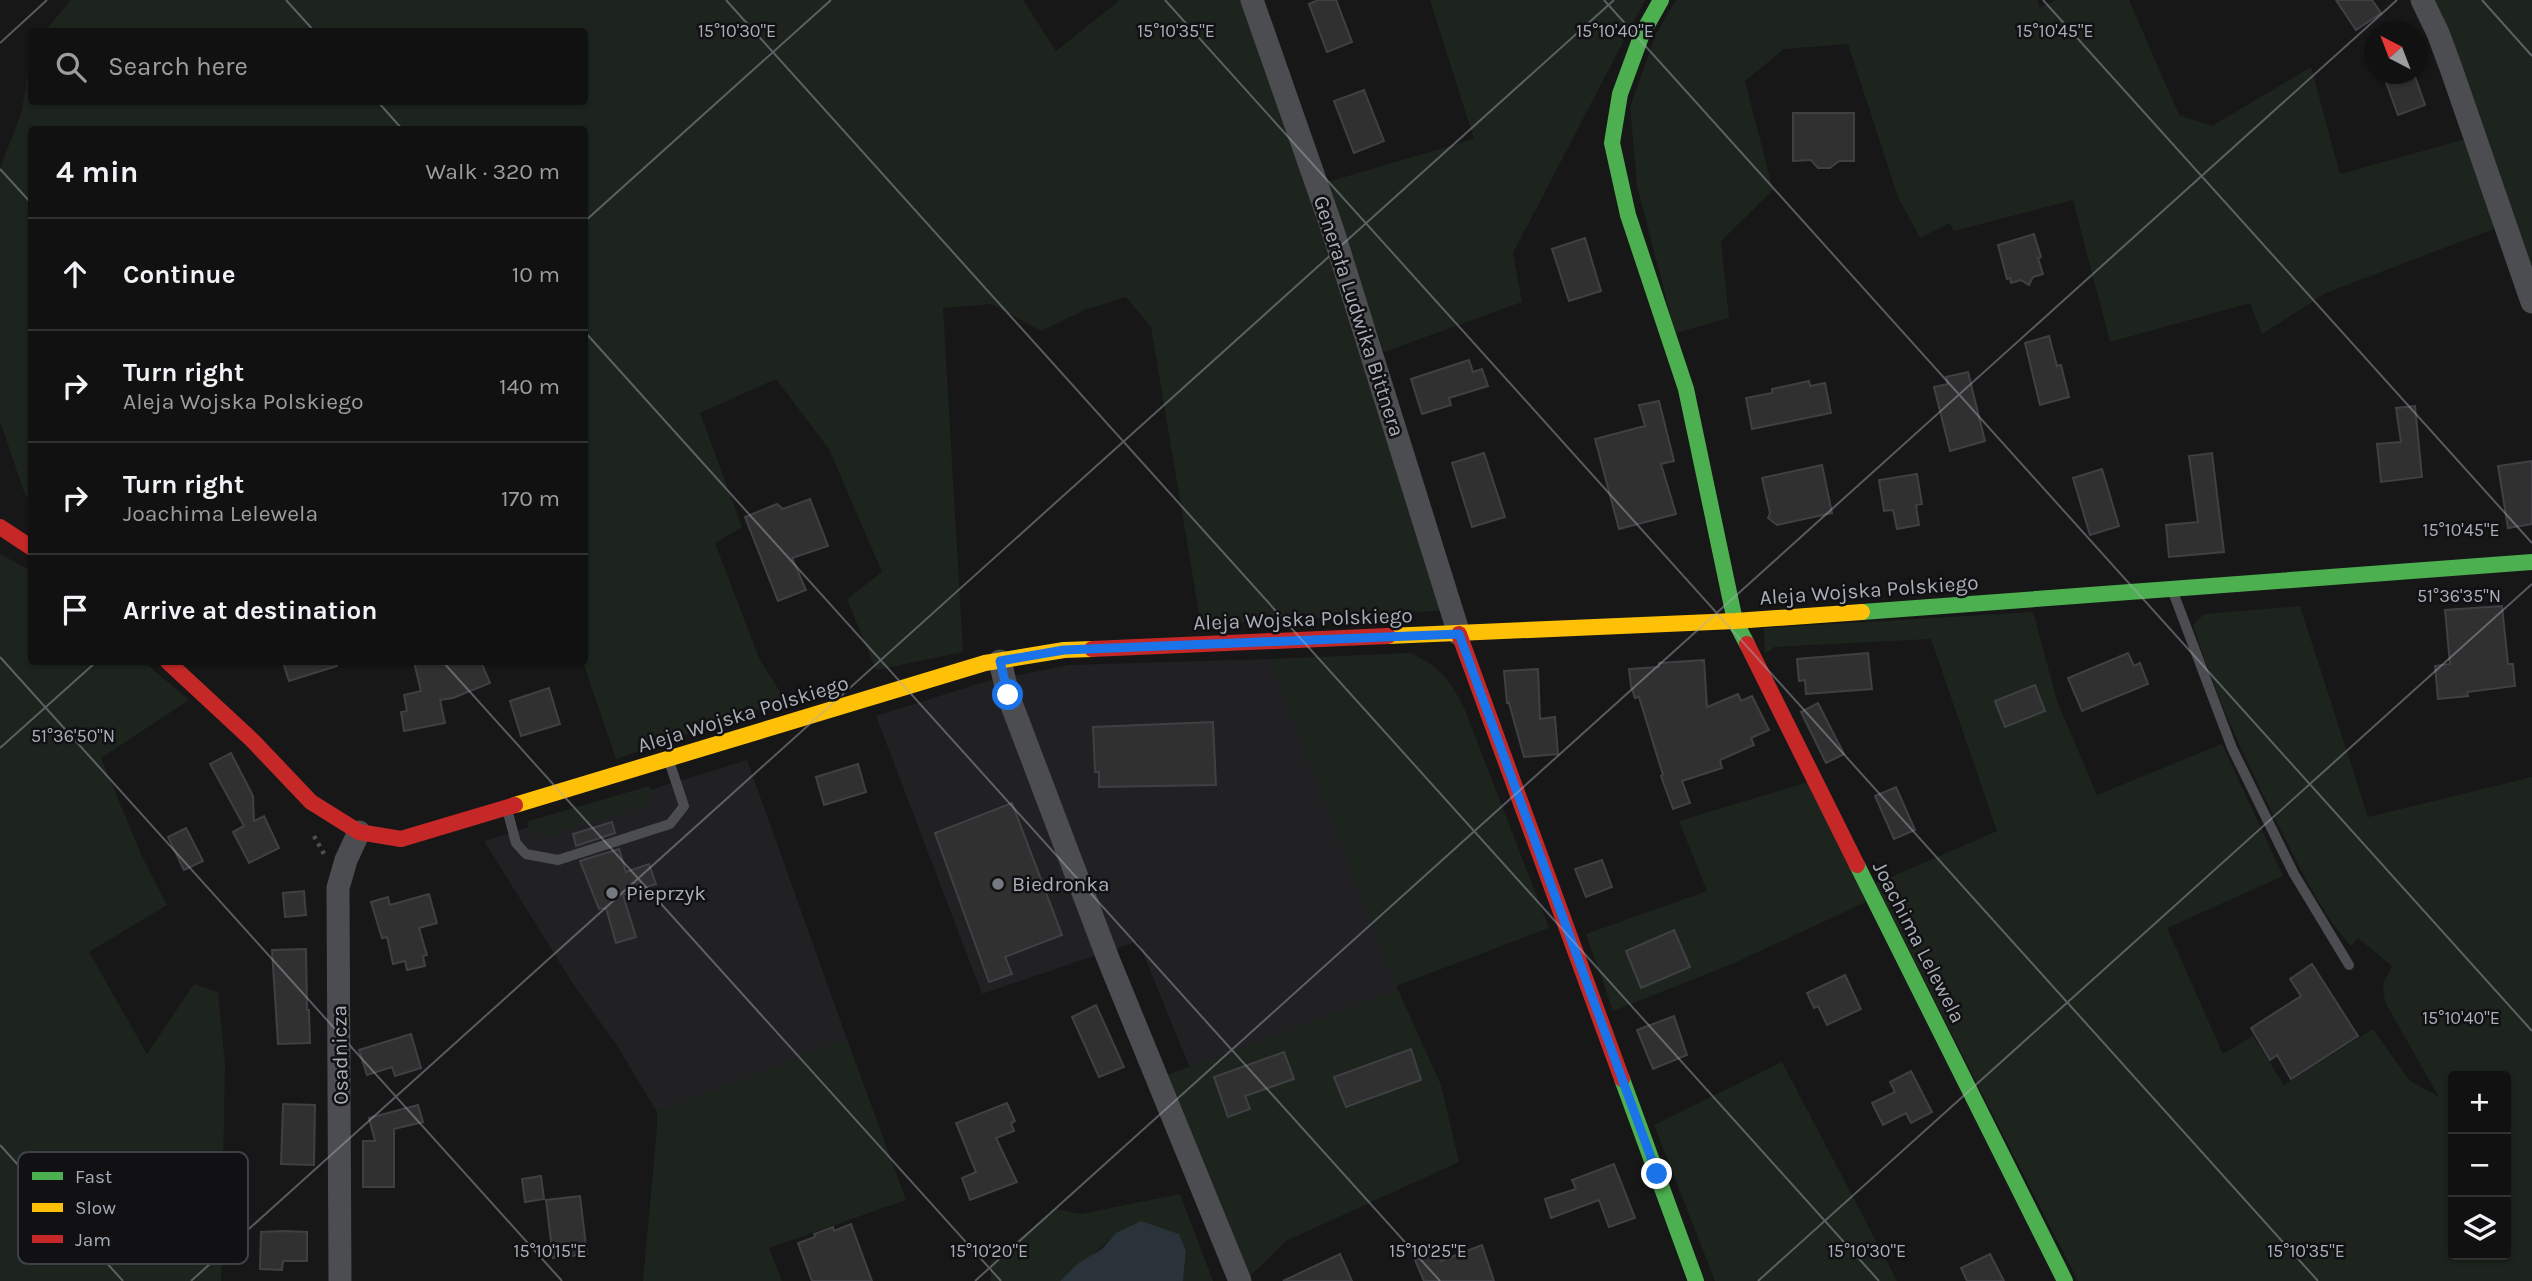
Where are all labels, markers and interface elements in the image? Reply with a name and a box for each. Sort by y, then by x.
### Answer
text: 15°10'30"E [698,20,776,42]
text: 15°10'35"E [1137,20,1215,42]
text: 15°10'40"E [1576,20,1654,42]
text: 15°10'45"E [2016,20,2094,42]
north arrow [2364,21,2427,84]
search box [28,28,588,105]
icon: search [52,48,90,86]
text: Search here [108,51,248,82]
text: 4 min [56,154,138,190]
text: Walk · 320 m [426,158,560,185]
street label: Generała Ludwika Bittnera [1309,193,1409,439]
icon: ahead [56,255,94,293]
text: Continue [123,259,235,290]
text: 10 m [512,261,560,288]
text: Turn right [123,357,244,388]
icon: right [56,367,94,405]
text: 140 m [499,373,560,400]
text: Aleja Wojska Polskiego [123,388,364,415]
text: Turn right [123,469,244,500]
icon: right [56,479,94,517]
text: 170 m [501,485,560,512]
text: Joachima Lelewela [123,500,318,527]
text: 15°10'45"E [2422,519,2500,541]
street label: Aleja Wojska Polskiego [1759,570,1979,610]
text: 51°36'35"N [2417,585,2501,607]
icon: arrive [56,591,94,629]
text: Arrive at destination [123,595,377,626]
street label: Aleja Wojska Polskiego [1193,603,1413,635]
street label: Aleja Wojska Polskiego [634,670,852,758]
route start [992,679,1023,710]
text: 51°36'50"N [31,725,115,747]
street label: Joachima Lelewela [1868,857,1970,1027]
place label: Biedronka [1012,872,1110,896]
marker: Biedronka [990,876,1006,892]
place label: Pieprzyk [626,881,706,905]
marker: Pieprzyk [604,885,620,901]
street label: Osadnicza [327,1005,353,1105]
text: 15°10'40"E [2422,1007,2500,1029]
map controls [2448,1071,2511,1260]
button: + [2448,1071,2511,1134]
button: − [2448,1134,2511,1197]
legend [18,1152,248,1264]
route end [1641,1158,1672,1189]
text: Fast [75,1166,112,1188]
text: Slow [75,1197,116,1219]
button: layers [2448,1197,2511,1260]
text: Jam [75,1229,111,1251]
text: 15°10'15"E [513,1240,587,1262]
text: 15°10'20"E [950,1240,1028,1262]
text: 15°10'25"E [1389,1240,1467,1262]
text: 15°10'30"E [1828,1240,1906,1262]
text: 15°10'35"E [2267,1240,2345,1262]

